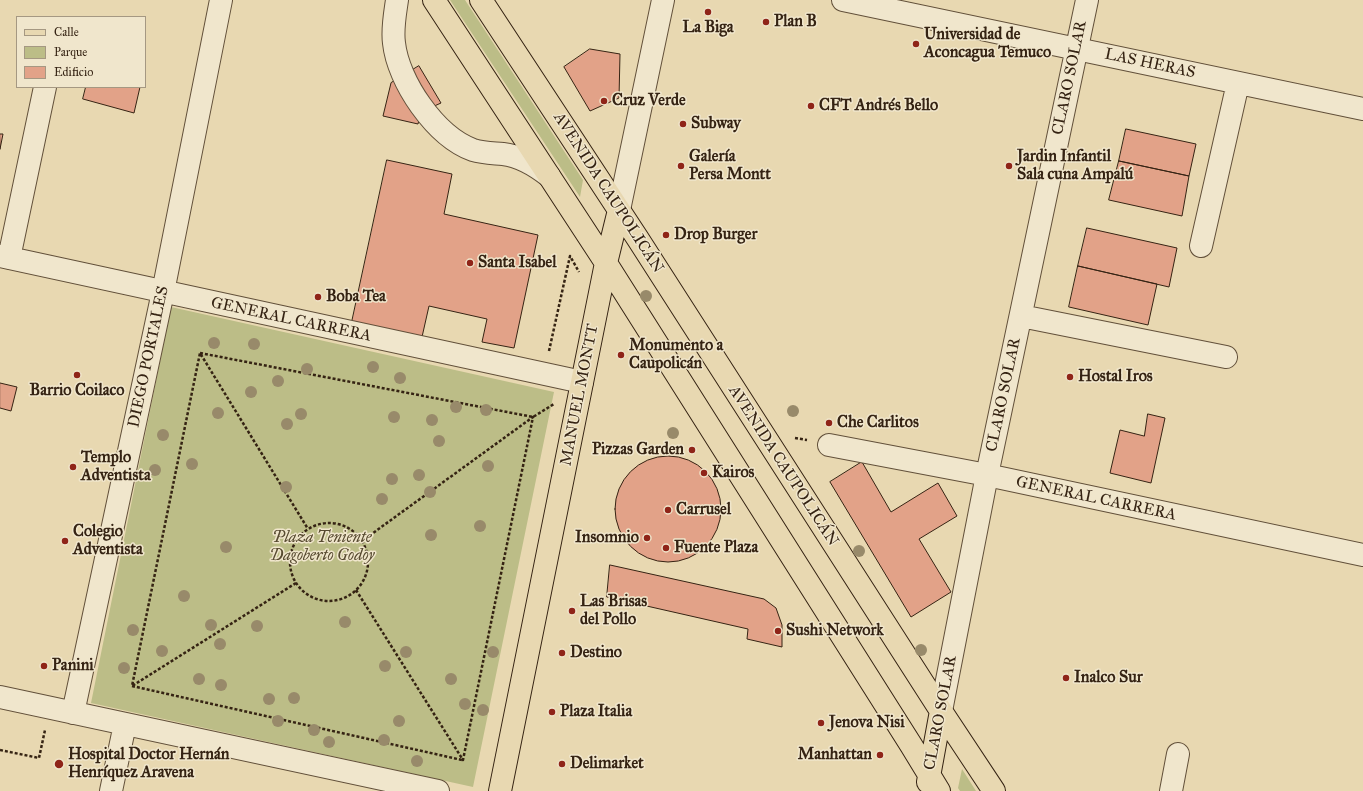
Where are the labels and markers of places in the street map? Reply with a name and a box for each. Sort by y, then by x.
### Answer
marker: La Biga [703,7,713,17]
place label: Plan B [774,12,817,32]
marker: Plan B [761,17,771,27]
place label: La Biga [682,18,734,38]
place label: Universidad de Aconcagua Temuco [924,25,1051,63]
marker: Universidad de Aconcagua Temuco [911,39,921,49]
place label: Cruz Verde [612,91,686,111]
marker: Cruz Verde [599,96,609,106]
place label: CFT Andrés Bello [819,96,938,116]
marker: CFT Andrés Bello [806,101,816,111]
place label: Subway [691,114,741,134]
marker: Subway [678,119,688,129]
place label: Galería Persa Montt [689,147,771,185]
place label: Jardin Infantil Sala cuna Ampalú [1017,147,1133,185]
marker: Galería Persa Montt [676,161,686,171]
marker: Jardin Infantil Sala cuna Ampalú [1004,161,1014,171]
place label: Drop Burger [674,225,757,245]
marker: Drop Burger [661,230,671,240]
place label: Santa Isabel [478,253,556,273]
marker: Santa Isabel [465,258,475,268]
place label: Boba Tea [326,287,386,307]
marker: Boba Tea [313,292,323,302]
place label: Monumento a Caupolicán [629,336,723,374]
marker: Monumento a Caupolicán [616,350,626,360]
place label: Hostal Iros [1078,367,1153,387]
marker: Barrio Coilaco [72,370,82,380]
marker: Hostal Iros [1065,372,1075,382]
place label: Barrio Coilaco [30,381,124,401]
place label: Che Carlitos [837,413,919,433]
marker: Che Carlitos [824,418,834,428]
place label: Pizzas Garden [592,440,684,460]
marker: Pizzas Garden [687,445,697,455]
place label: Templo Adventista [81,448,151,486]
marker: Templo Adventista [68,462,78,472]
place label: Kairos [712,463,754,483]
marker: Kairos [699,468,709,478]
place label: Carrusel [676,500,731,520]
marker: Carrusel [663,505,673,515]
place label: Colegio Adventista [73,522,143,560]
place label: Insomnio [575,528,639,548]
marker: Insomnio [642,533,652,543]
marker: Colegio Adventista [60,536,70,546]
place label: Fuente Plaza [674,538,758,558]
marker: Fuente Plaza [661,543,671,553]
place label: Las Brisas del Pollo [580,592,647,630]
marker: Las Brisas del Pollo [567,606,577,616]
place label: Sushi Network [786,621,884,641]
marker: Sushi Network [773,626,783,636]
place label: Destino [570,643,622,663]
marker: Destino [557,648,567,658]
place label: Panini [52,656,94,676]
marker: Panini [39,661,49,671]
place label: Inalco Sur [1074,668,1143,688]
marker: Inalco Sur [1061,673,1071,683]
place label: Plaza Italia [560,702,632,722]
marker: Plaza Italia [547,707,557,717]
place label: Jenova Nisi [829,713,905,733]
marker: Jenova Nisi [816,718,826,728]
place label: Hospital Doctor Hernán Henríquez Aravena [68,745,229,783]
place label: Manhattan [798,745,872,765]
marker: Manhattan [875,750,885,760]
place label: Delimarket [570,754,644,774]
marker: Hospital Doctor Hernán Henríquez Aravena [53,758,65,770]
marker: Delimarket [557,759,567,769]

